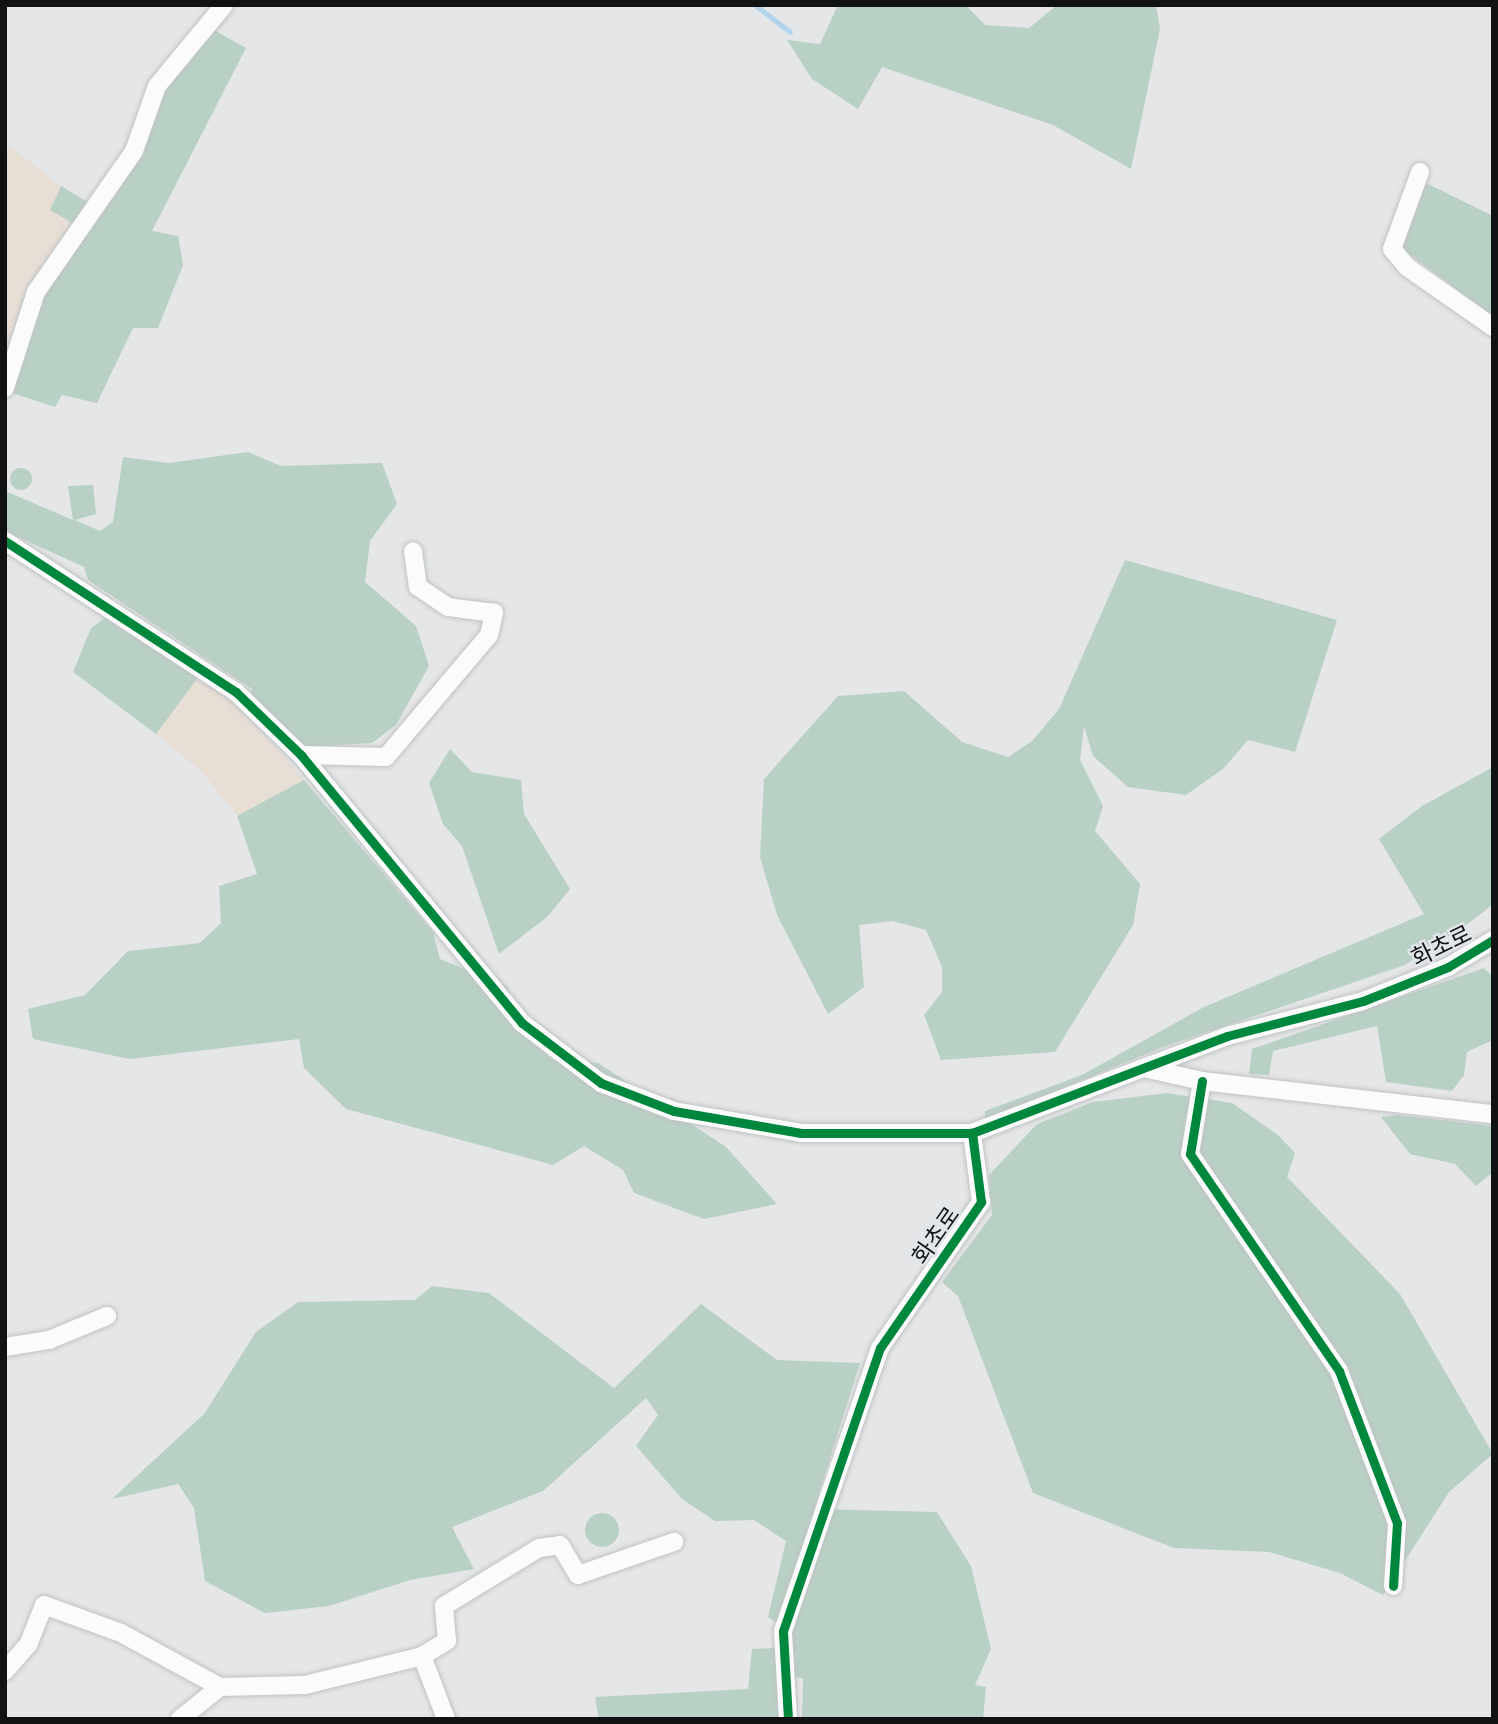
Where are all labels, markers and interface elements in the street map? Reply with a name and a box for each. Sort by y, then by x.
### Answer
street label: 화초로 [1406,919,1476,971]
street label: 화초로 [905,1201,965,1269]

